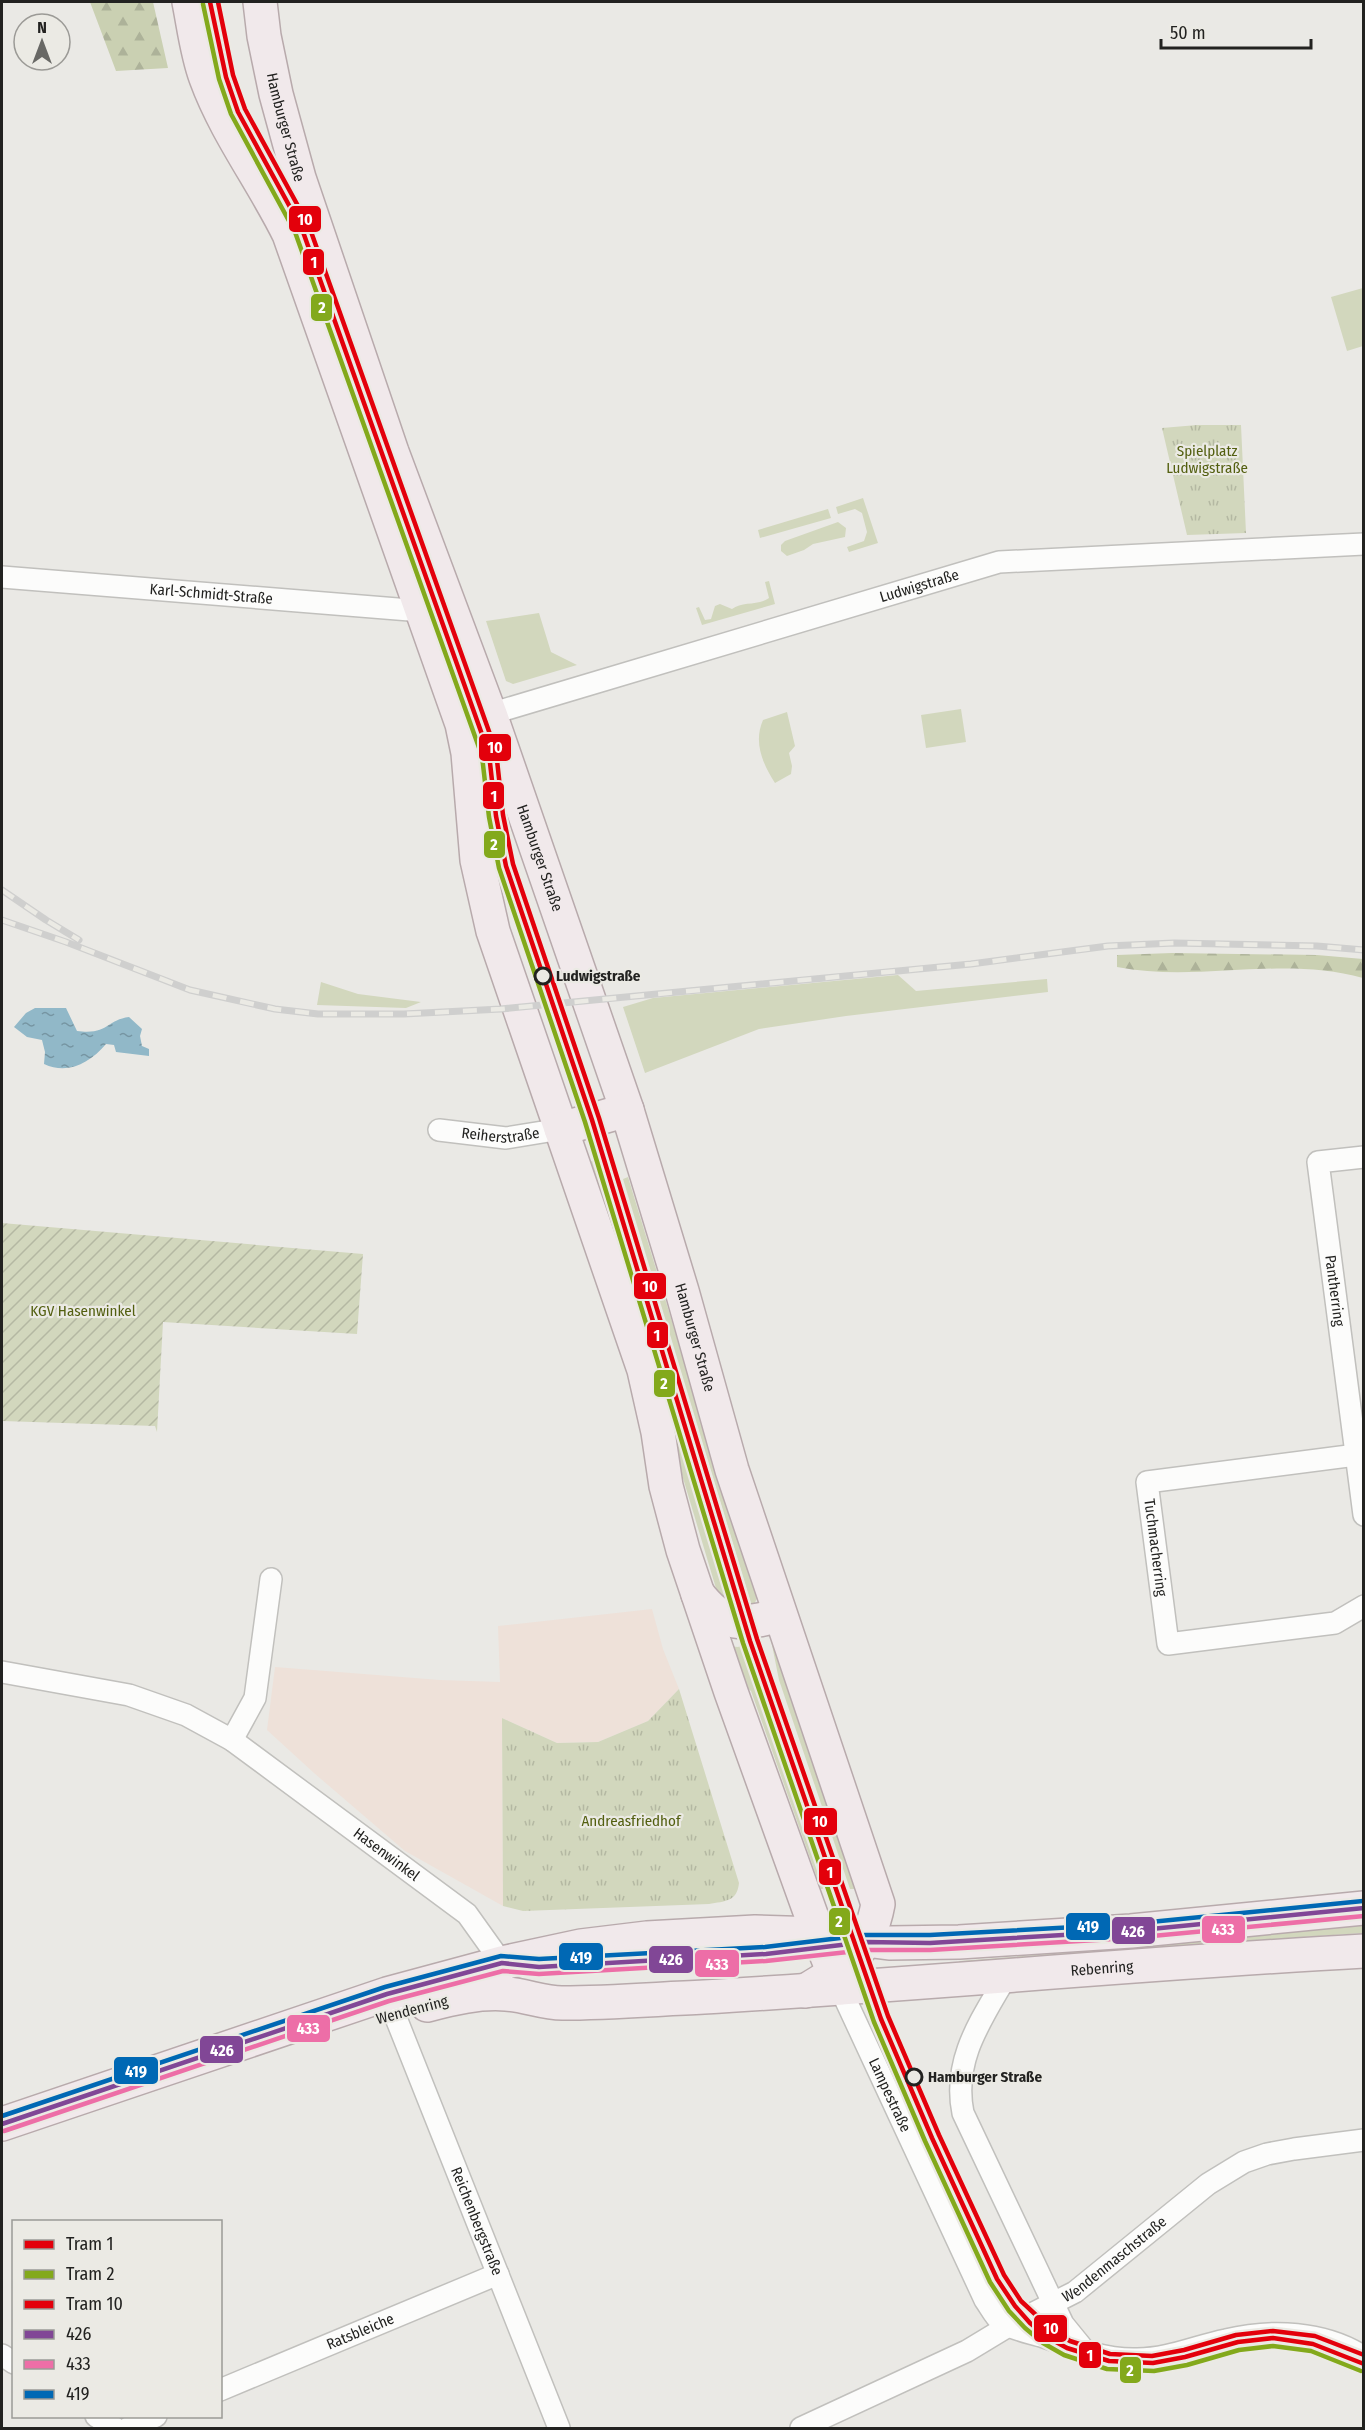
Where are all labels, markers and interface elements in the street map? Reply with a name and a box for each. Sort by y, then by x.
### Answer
north arrow [12,12,72,72]
scale bar [1161,12,1311,50]
text: N [37,18,47,37]
text: 50 m [1170,22,1206,44]
street label: Hamburger Straße [263,71,309,184]
line badge: 10 [288,205,322,233]
text: 10 [297,210,313,229]
line badge: 1 [302,248,325,276]
text: 1 [311,253,317,272]
line badge: 2 [310,293,333,322]
text: 2 [317,298,326,317]
park label: Spielplatz Ludwigstraße [1166,442,1248,477]
street label: Ludwigstraße [878,565,961,606]
street label: Karl-Schmidt-Straße [149,580,274,608]
line badge: 10 [478,733,512,762]
text: 10 [487,738,503,757]
line badge: 1 [482,781,505,810]
text: 1 [491,787,497,806]
street label: Hamburger Straße [513,802,567,914]
line badge: 2 [483,830,506,859]
text: 2 [489,835,498,854]
marker: Ludwigstraße [534,967,552,985]
place label: Ludwigstraße [556,967,641,985]
street label: Reiherstraße [461,1124,541,1147]
street label: Pantherring [1321,1254,1348,1327]
line badge: 10 [633,1272,667,1300]
text: 10 [642,1277,658,1296]
street label: Hamburger Straße [671,1281,719,1394]
park label: KGV Hasenwinkel [30,1302,136,1320]
line badge: 1 [646,1321,669,1349]
text: 1 [654,1326,660,1345]
line badge: 2 [653,1369,676,1398]
text: 2 [659,1374,668,1393]
street label: Tuchmacherring [1140,1498,1171,1598]
line badge: 10 [803,1807,838,1836]
park label: Andreasfriedhof [581,1812,682,1830]
text: 10 [812,1812,828,1831]
street label: Hasenwinkel [350,1824,423,1885]
line badge: 1 [818,1858,842,1886]
text: 1 [827,1863,833,1882]
line badge: 2 [828,1907,851,1936]
text: 2 [834,1912,843,1931]
line badge: 419 [1065,1912,1111,1941]
line badge: 433 [1201,1915,1246,1944]
line badge: 426 [1111,1916,1156,1945]
text: 419 [1077,1917,1099,1936]
text: 433 [1211,1920,1235,1939]
text: 426 [1121,1922,1145,1941]
line badge: 419 [558,1942,604,1971]
line badge: 426 [648,1945,694,1974]
text: 419 [570,1948,592,1967]
line badge: 433 [694,1949,740,1978]
text: 426 [659,1950,683,1969]
text: 433 [705,1955,729,1974]
street label: Rebenring [1070,1957,1134,1980]
street label: Wendenring [374,1992,450,2028]
line badge: 433 [286,2014,331,2043]
text: 433 [296,2019,320,2038]
line badge: 426 [199,2035,244,2064]
text: 426 [210,2041,234,2060]
street label: Lampestraße [865,2055,915,2135]
line badge: 419 [113,2056,159,2085]
text: 419 [125,2062,147,2081]
marker: Hamburger Straße [905,2068,923,2086]
place label: Hamburger Straße [928,2068,1042,2086]
street label: Reichenbergstraße [447,2164,506,2278]
street label: Wendenmaschstraße [1059,2213,1170,2306]
legend [12,2220,222,2418]
text: Tram 1 [66,2233,113,2255]
text: Tram 2 [66,2263,114,2285]
text: Tram 10 [66,2293,123,2315]
street label: Ratsbleiche [324,2309,397,2354]
line badge: 10 [1033,2314,1068,2343]
text: 10 [1043,2319,1059,2338]
text: 426 [66,2323,91,2345]
line badge: 1 [1078,2341,1102,2369]
text: 1 [1087,2346,1093,2365]
text: 433 [66,2353,91,2375]
line badge: 2 [1119,2356,1142,2384]
text: 2 [1125,2361,1134,2380]
text: 419 [66,2383,90,2405]

